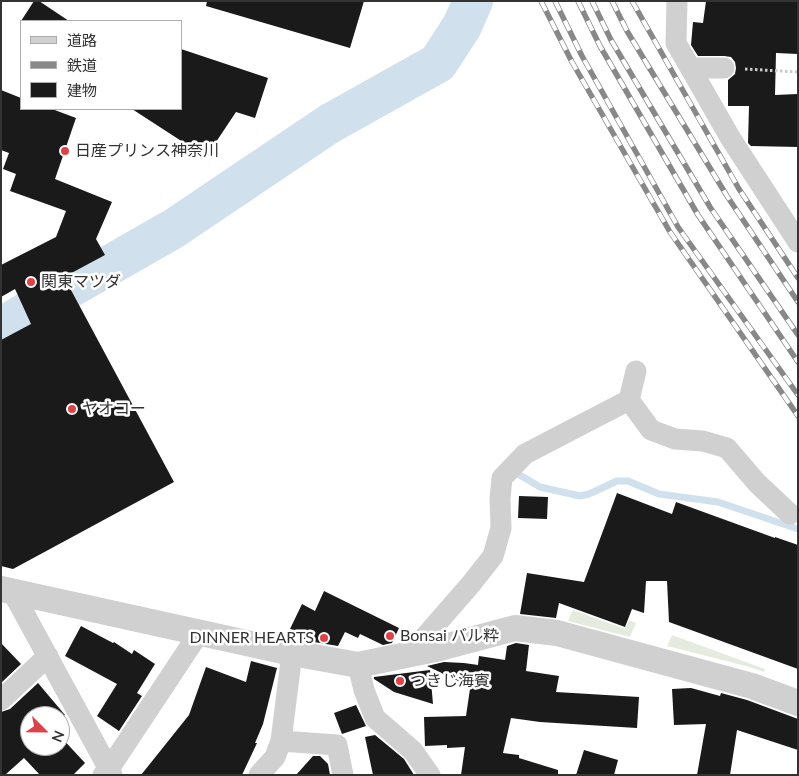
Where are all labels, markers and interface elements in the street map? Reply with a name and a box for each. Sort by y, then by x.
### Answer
legend [20,20,182,110]
text: 道路 [67,31,97,49]
text: 鉄道 [67,56,97,74]
text: 建物 [67,81,97,99]
place label: 日産プリンス神奈川 [75,141,219,161]
marker: 日産プリンス神奈川 [59,145,71,157]
place label: 関東マツダ [41,272,121,292]
marker: 関東マツダ [25,276,37,288]
place label: ヤオコー [82,399,146,419]
marker: ヤオコー [66,403,78,415]
place label: Bonsai バル粋 [400,626,499,646]
place label: DINNER HEARTS [190,628,314,648]
marker: Bonsai バル粋 [384,630,396,642]
marker: DINNER HEARTS [318,632,330,644]
place label: つきじ海賓 [410,671,490,691]
marker: つきじ海賓 [394,675,406,687]
north arrow [20,706,70,756]
text: N [48,728,68,745]

